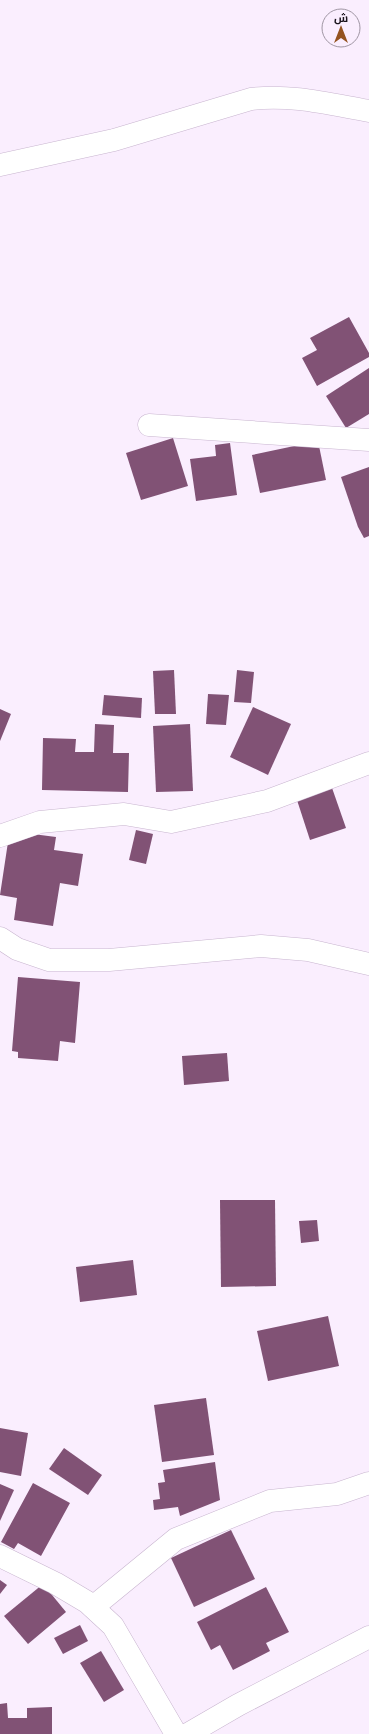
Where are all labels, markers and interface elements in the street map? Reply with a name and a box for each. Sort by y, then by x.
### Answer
north arrow [321,8,361,48]
text: ش [334,12,348,25]

